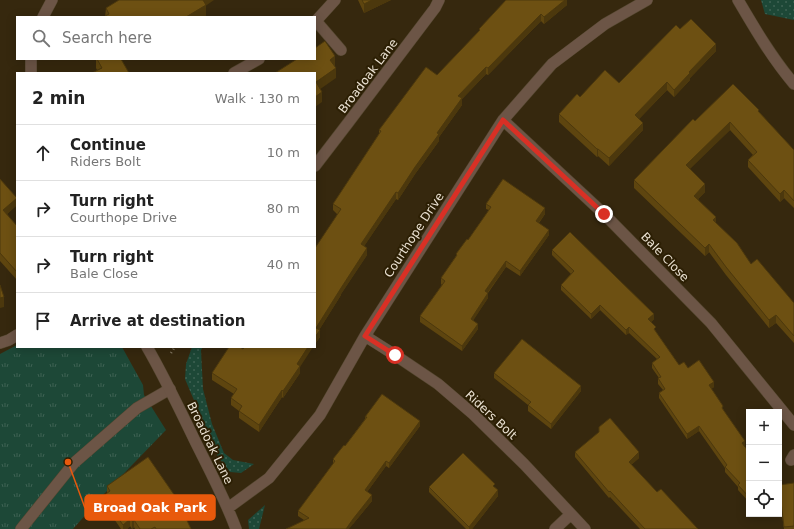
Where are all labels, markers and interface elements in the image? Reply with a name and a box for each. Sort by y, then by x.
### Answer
search box [16,16,316,60]
icon: search [30,27,52,49]
text: Search here [62,29,152,47]
street label: Broadoak Lane [335,36,401,116]
text: 2 min [32,88,85,108]
text: Walk · 130 m [215,91,300,106]
text: Continue [70,136,146,154]
icon: ahead [32,142,54,164]
text: 10 m [267,145,300,160]
text: Riders Bolt [70,154,141,169]
street label: Courthope Drive [381,190,447,280]
text: Turn right [70,192,154,210]
icon: right [32,198,54,220]
text: 80 m [267,201,300,216]
route end [595,205,613,223]
text: Courthope Drive [70,210,177,225]
street label: Bale Close [638,230,692,284]
text: Turn right [70,248,154,266]
icon: right [32,254,54,276]
text: 40 m [267,257,300,272]
text: Bale Close [70,266,138,281]
icon: arrive [32,310,54,332]
text: Arrive at destination [70,312,245,330]
route start [386,346,404,364]
street label: Riders Bolt [462,388,520,443]
street label: Broadoak Lane [184,400,236,486]
map controls [746,409,782,517]
button: + [746,409,782,445]
button: − [746,445,782,481]
button: locate [746,481,782,517]
callout: Broad Oak Park [85,495,215,520]
text: Broad Oak Park [93,500,207,515]

